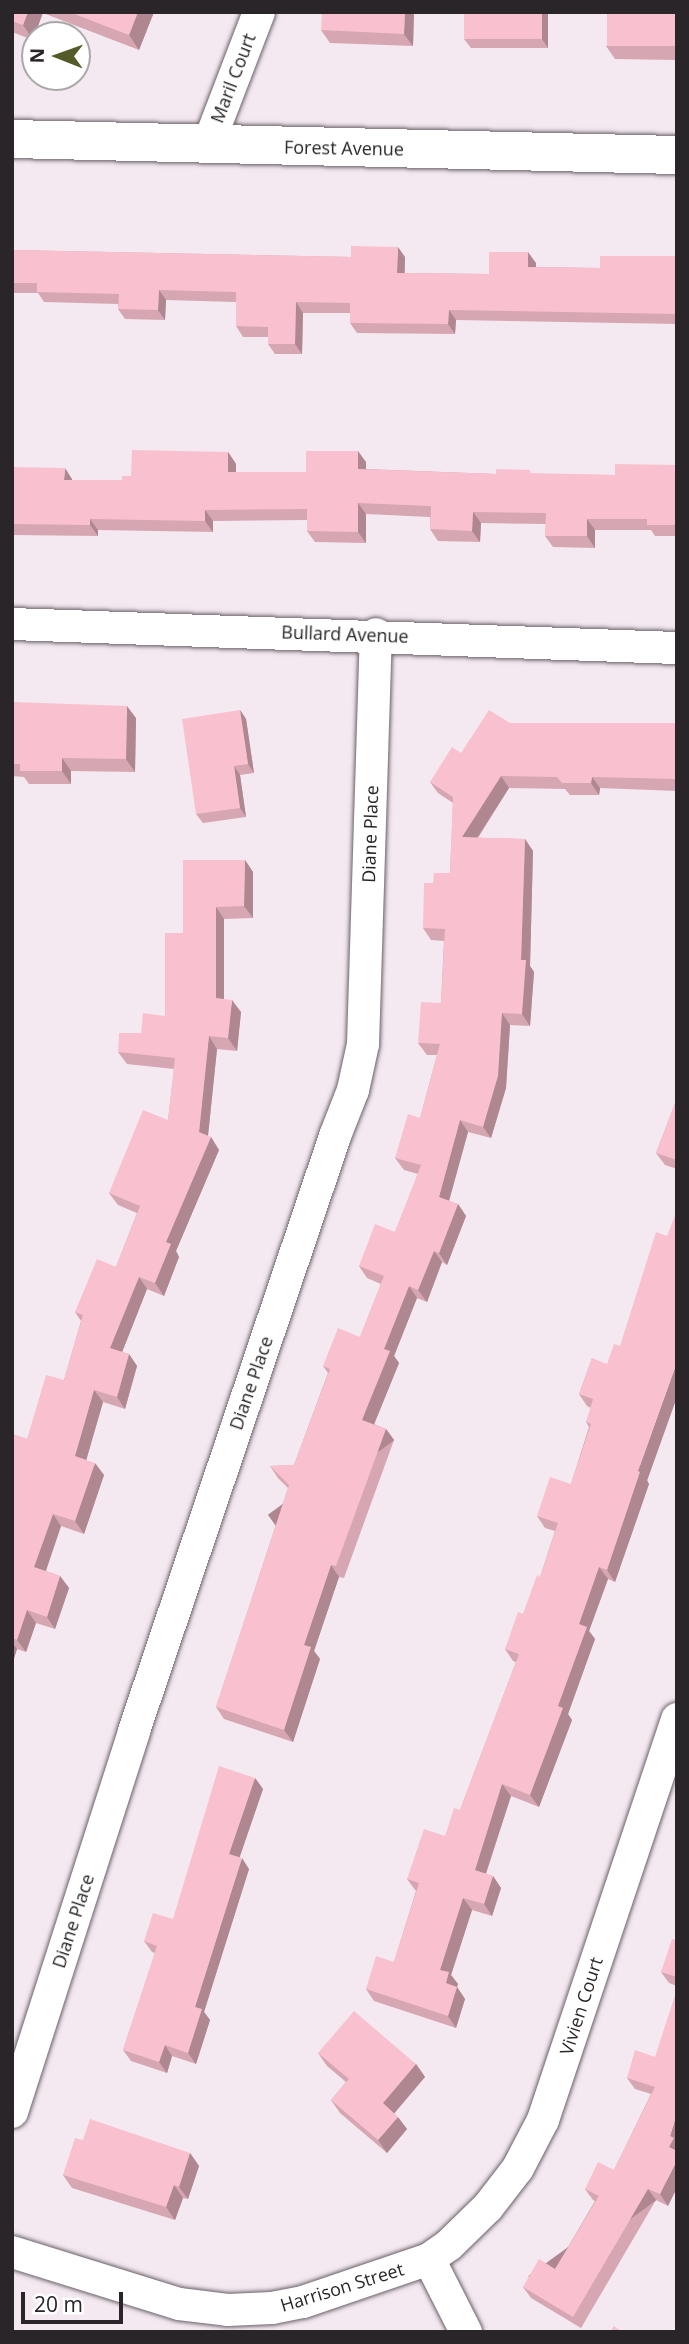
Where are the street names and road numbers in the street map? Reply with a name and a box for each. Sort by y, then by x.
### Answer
street label: Maril Court [206,30,260,126]
street label: Forest Avenue [284,136,404,160]
street label: Bullard Avenue [281,621,409,647]
street label: Diane Place [358,785,382,883]
street label: Diane Place [225,1333,277,1433]
street label: Diane Place [48,1871,98,1971]
street label: Vivien Court [555,1954,607,2058]
street label: Harrison Street [278,2258,406,2316]

